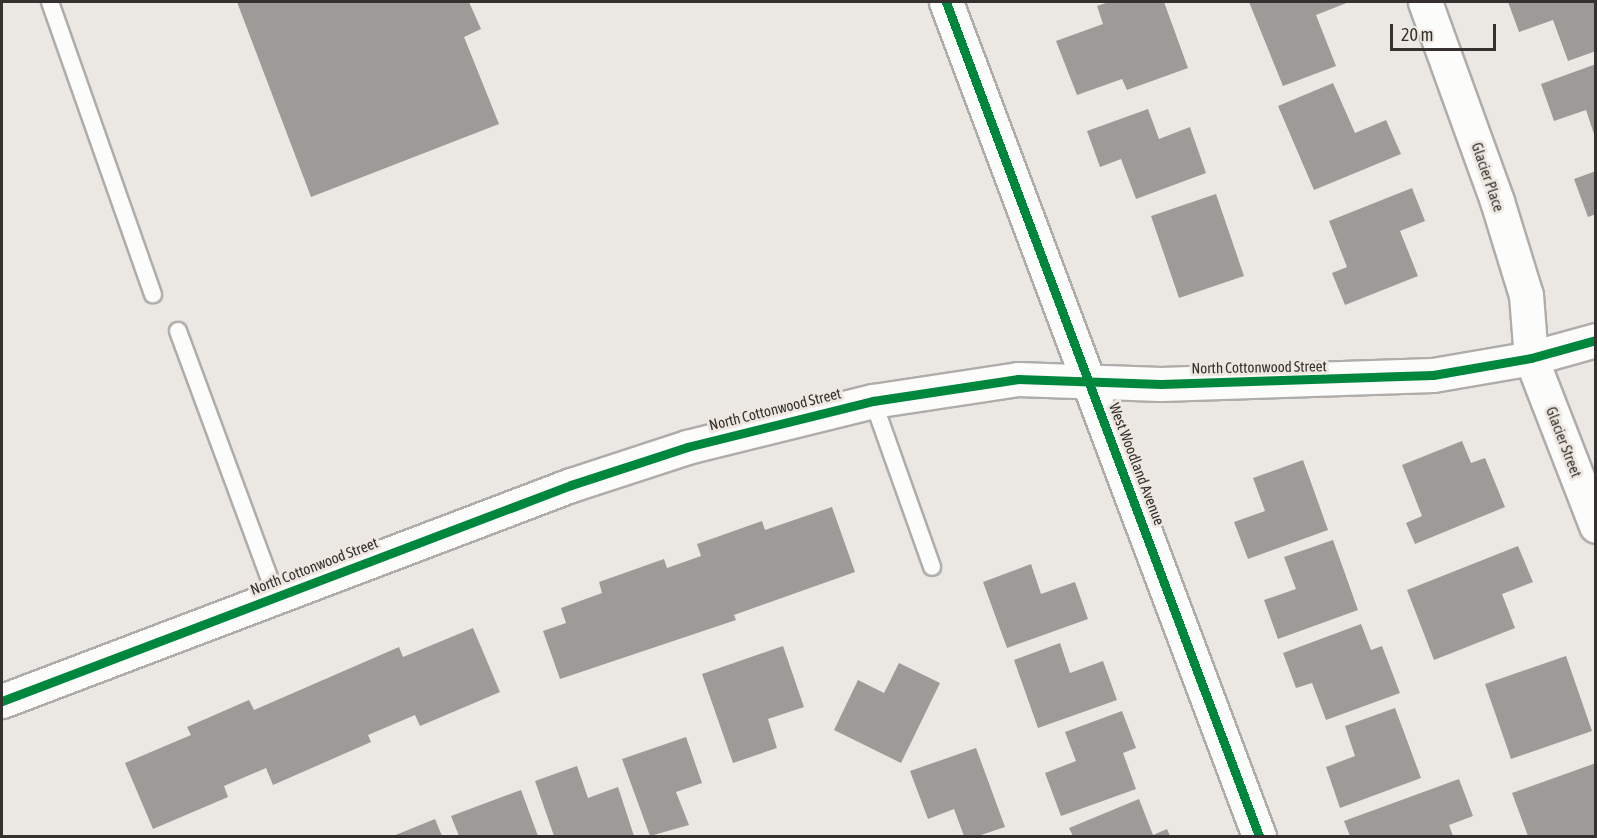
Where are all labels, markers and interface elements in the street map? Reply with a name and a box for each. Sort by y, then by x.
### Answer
scale bar [1393,12,1500,50]
text: 20 m [1401,24,1433,45]
street label: Glacier Place [1468,140,1508,214]
street label: North Cottonwood Street [1191,357,1327,377]
street label: North Cottonwood Street [707,384,843,434]
street label: West Woodland Avenue [1105,400,1169,528]
street label: Glacier Street [1542,404,1586,480]
street label: North Cottonwood Street [248,533,380,599]

